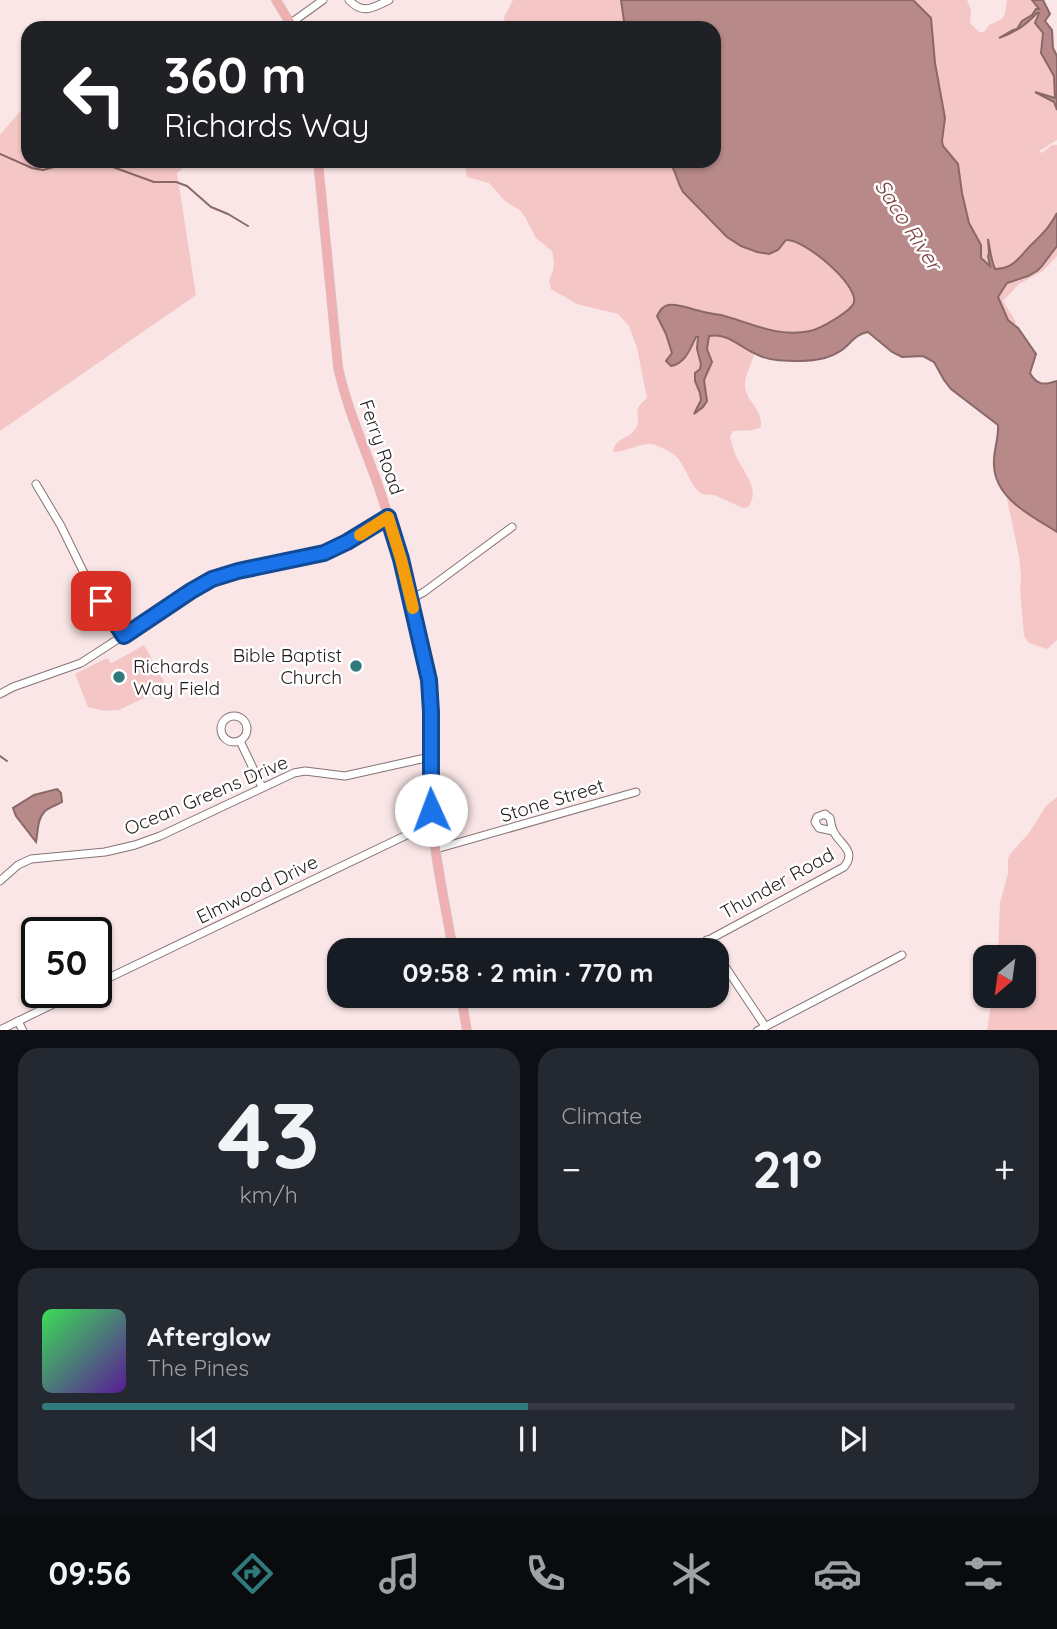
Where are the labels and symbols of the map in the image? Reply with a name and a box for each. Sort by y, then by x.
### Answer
water label: Saco River [870,174,949,277]
street label: Ferry Road [355,396,409,498]
pin [71,571,131,631]
place label: Bible Baptist Church [233,643,342,689]
place label: Richards Way Field [133,654,220,700]
marker: Bible Baptist Church [348,658,364,674]
marker: Richards Way Field [111,669,127,685]
street label: Ocean Greens Drive [121,750,291,840]
position arrow [394,773,468,847]
street label: Stone Street [497,773,607,827]
street label: Thunder Road [716,842,838,924]
street label: Elmwood Drive [192,849,322,929]
speed limit sign: 50 [21,917,112,1008]
north arrow [973,945,1036,1008]

